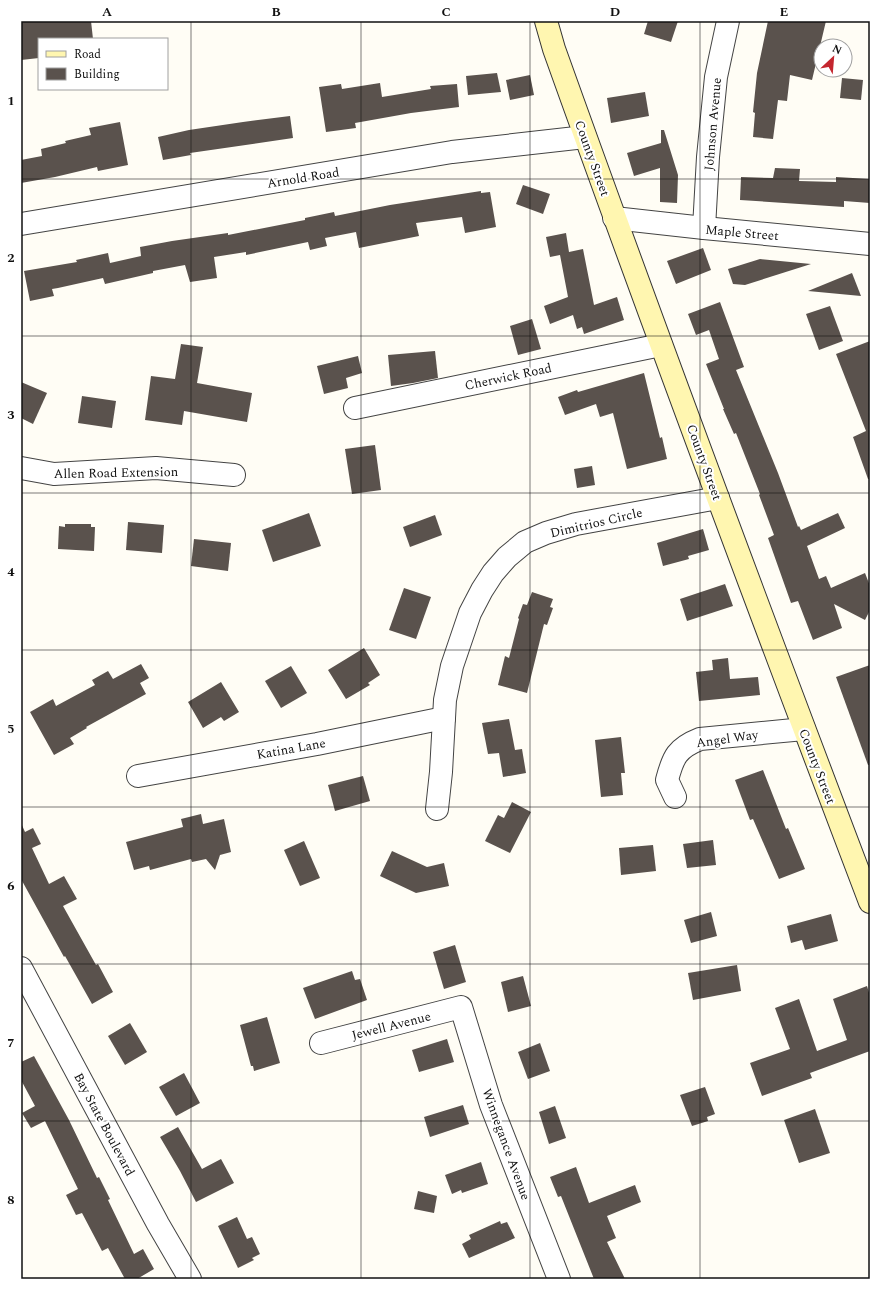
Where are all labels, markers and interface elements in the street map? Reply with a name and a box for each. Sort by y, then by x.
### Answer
text: A [102,2,112,22]
text: B [271,2,281,22]
text: C [441,2,451,22]
text: D [610,2,620,22]
text: E [780,2,789,22]
legend [38,38,168,90]
north arrow [813,38,853,78]
text: N [829,40,845,59]
text: Road [74,45,101,64]
text: Building [74,65,120,84]
street label: Johnson Avenue [699,77,727,171]
text: 1 [7,91,15,111]
street label: County Street [569,118,615,199]
street label: Arnold Road [265,162,341,194]
street label: Maple Street [704,220,780,246]
text: 2 [7,248,15,268]
street label: Cherwick Road [463,358,554,396]
text: 3 [7,405,15,425]
street label: County Street [681,422,727,503]
street label: Allen Road Extension [54,462,179,484]
street label: Dimitrios Circle [548,503,644,543]
text: 4 [7,562,15,582]
text: 5 [7,719,15,739]
street label: Angel Way [695,725,760,753]
street label: County Street [793,726,841,807]
street label: Katina Lane [255,733,327,765]
text: 6 [7,876,15,896]
street label: Jewell Avenue [350,1006,433,1045]
text: 7 [7,1033,15,1053]
street label: Bay State Boulevard [68,1069,140,1180]
street label: Winnegance Avenue [477,1086,536,1203]
text: 8 [7,1190,15,1210]

